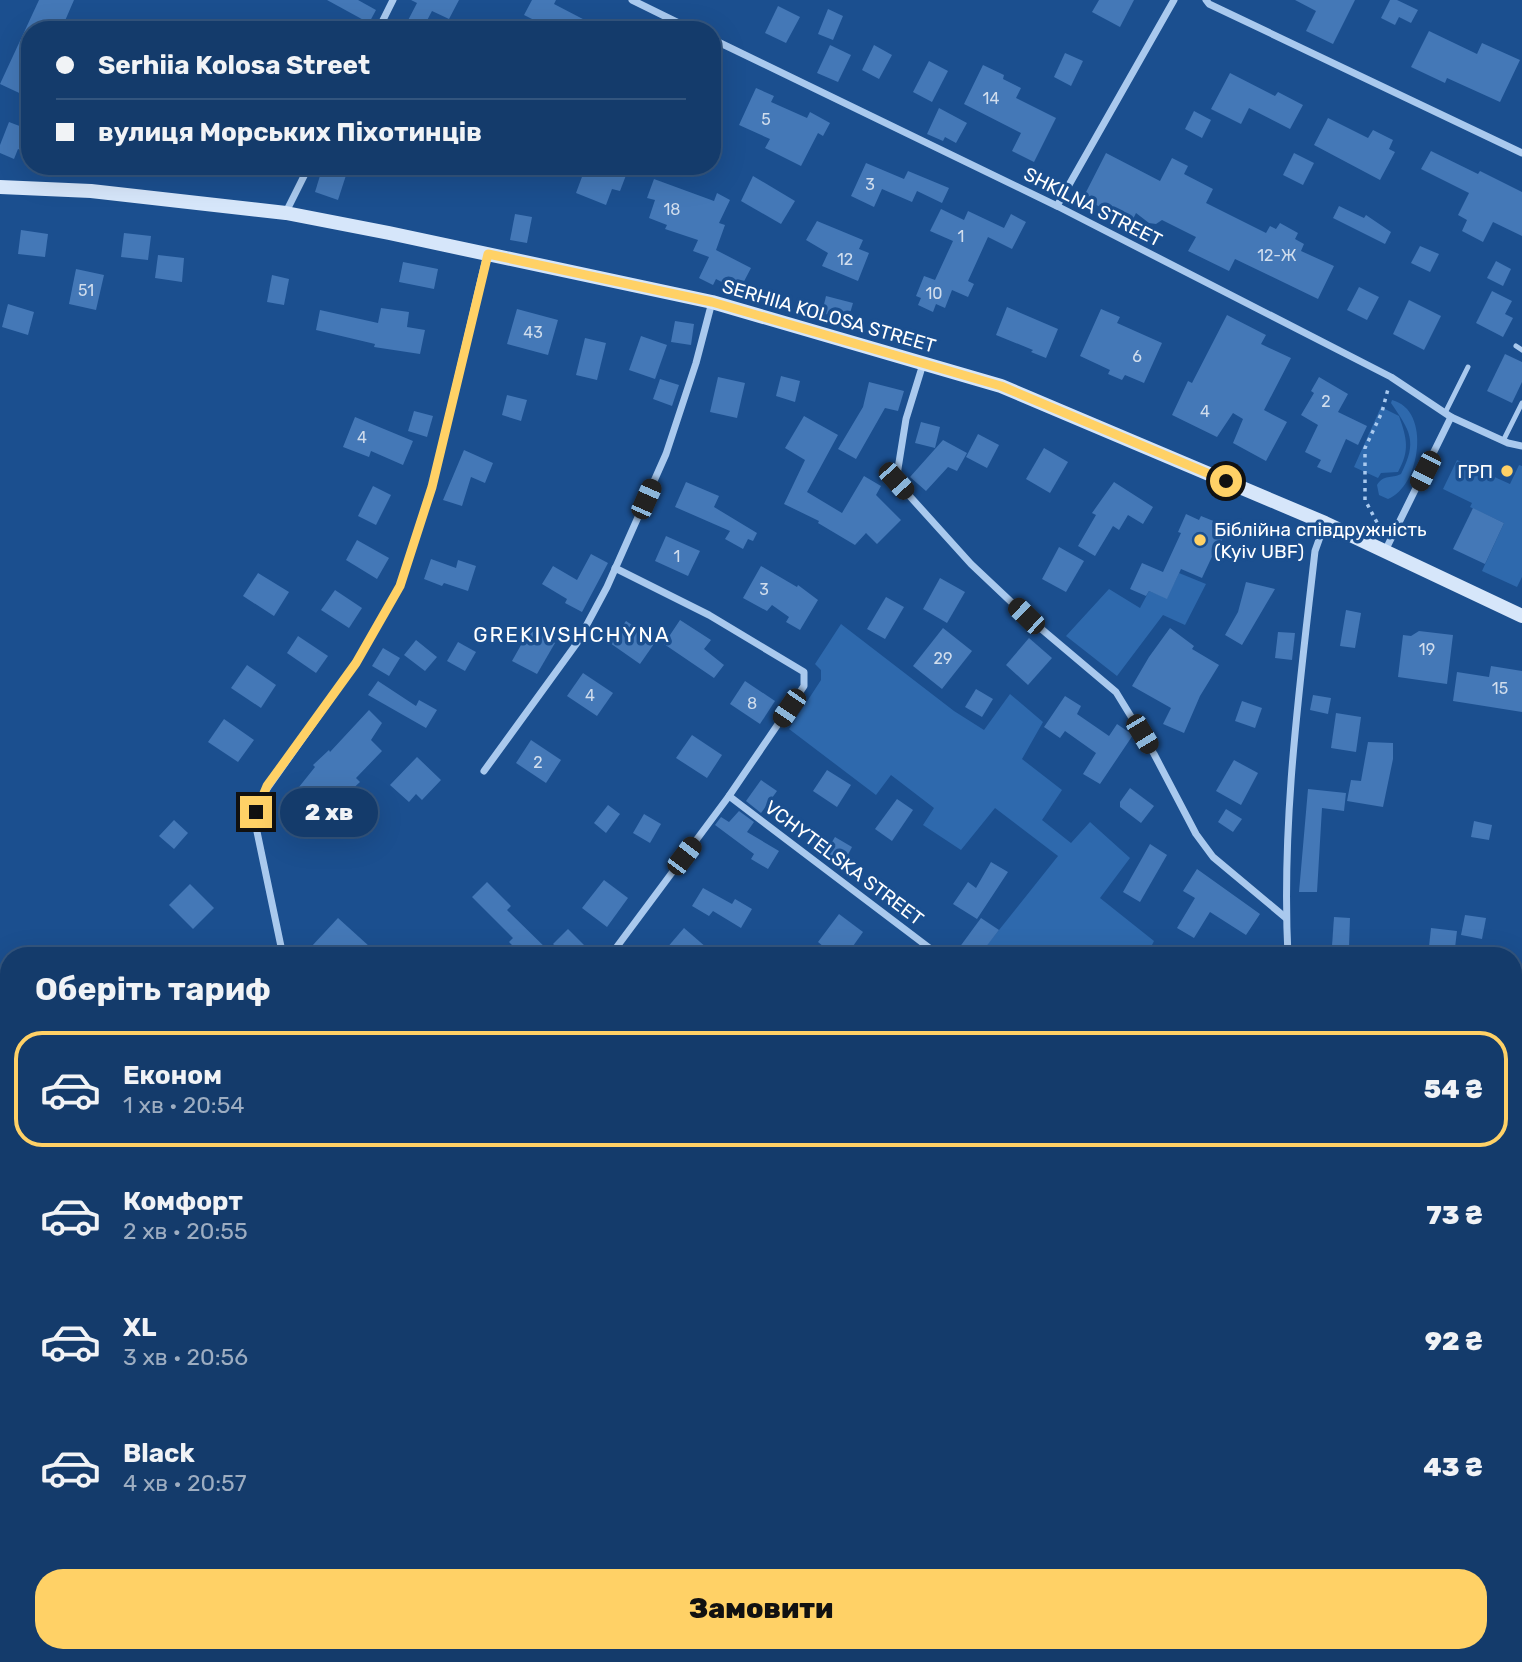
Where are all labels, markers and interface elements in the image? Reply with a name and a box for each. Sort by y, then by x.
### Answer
text: Serhiia Kolosa Street [98,50,370,81]
house number: 14 [983,89,999,108]
house number: 5 [761,110,771,129]
text: вулиця Морських Піхотинців [98,117,482,148]
street label: SHKILNA STREET [1020,162,1166,252]
house number: 3 [865,175,875,194]
house number: 18 [663,200,681,219]
house number: 1 [958,227,964,246]
house number: 12-Ж [1257,246,1297,265]
house number: 12 [837,250,853,269]
street label: SERHIIA KOLOSA STREET [720,274,938,358]
house number: 51 [78,281,94,300]
house number: 10 [925,284,943,303]
house number: 43 [523,323,543,342]
house number: 6 [1132,347,1142,366]
house number: 2 [1321,392,1331,411]
house number: 4 [1200,402,1210,421]
house number: 4 [357,428,367,447]
car [1407,448,1444,494]
car [875,458,918,504]
place label: ГРП [1457,460,1493,483]
marker: ГРП [1499,463,1515,479]
route start [1210,465,1242,497]
car [628,476,665,522]
place label: Біблійна співдружність (Kyiv UBF) [1214,518,1427,563]
marker: Біблійна співдружність (Kyiv UBF) [1192,532,1208,548]
house number: 1 [674,547,680,566]
house number: 3 [759,580,769,599]
car [1004,594,1049,638]
district label: GREKIVSHCHYNA [473,622,671,647]
house number: 19 [1419,640,1435,659]
house number: 29 [934,649,952,668]
house number: 15 [1492,679,1508,698]
car [769,685,810,731]
house number: 4 [585,686,595,705]
house number: 8 [747,694,757,713]
car [1123,711,1162,757]
house number: 2 [533,753,543,772]
callout: 2 хв [280,788,378,836]
route end [240,796,272,828]
street label: VCHYTELSKA STREET [760,796,928,930]
text: 2 хв [305,798,353,826]
car [663,833,706,879]
text: Оберіть тариф [35,970,271,1008]
icon: car [39,1058,102,1121]
text: Економ [123,1060,222,1091]
text: 54 ₴ [1424,1074,1483,1105]
text: 1 хв · 20:54 [123,1091,245,1119]
icon: car [39,1184,102,1247]
text: Комфорт [123,1186,243,1217]
text: 73 ₴ [1426,1200,1483,1231]
text: 2 хв · 20:55 [123,1217,248,1245]
icon: car [39,1310,102,1373]
text: XL [123,1312,156,1343]
text: 92 ₴ [1425,1326,1483,1357]
text: 3 хв · 20:56 [123,1343,248,1371]
icon: car [39,1436,102,1499]
text: Black [123,1438,195,1469]
text: 43 ₴ [1423,1452,1483,1483]
text: 4 хв · 20:57 [123,1469,247,1497]
button: Замовити [35,1569,1487,1649]

